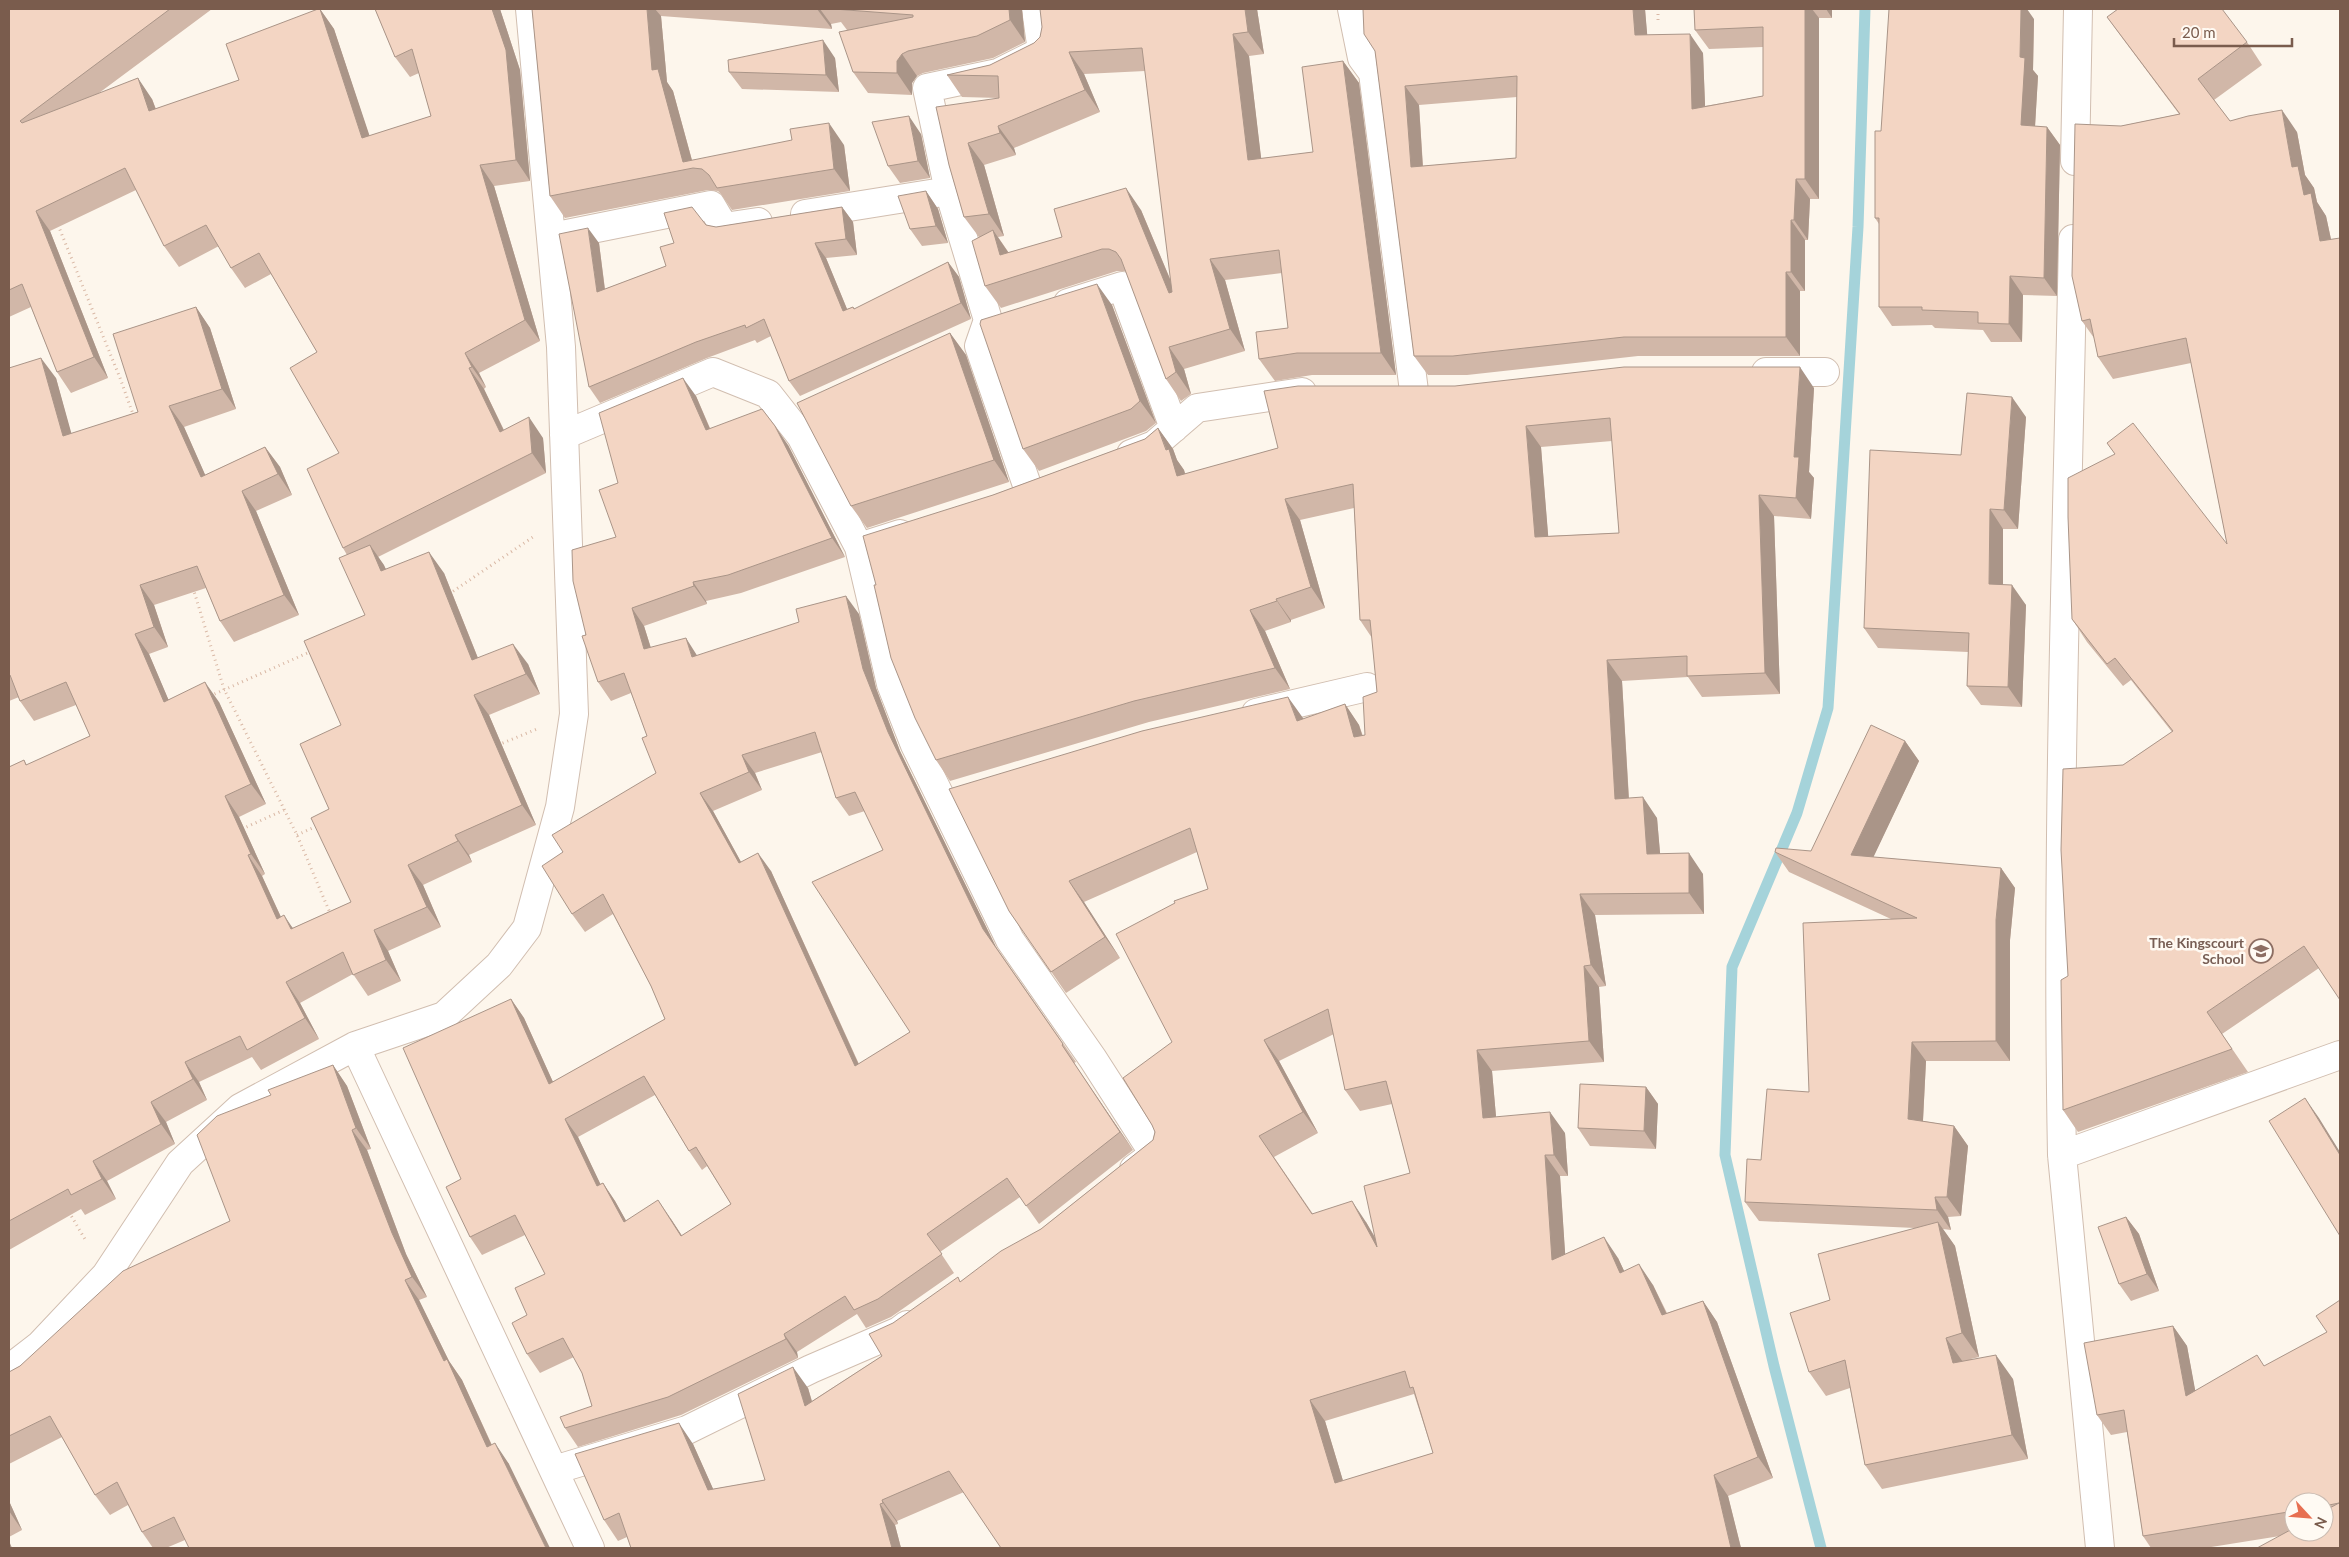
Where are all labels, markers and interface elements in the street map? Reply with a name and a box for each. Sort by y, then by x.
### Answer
scale bar [2174,15,2292,47]
text: 20 m [2182,23,2216,41]
place label: The Kingscourt School [2149,934,2245,967]
school or university icon: The Kingscourt School [2248,938,2274,964]
north arrow [2284,1492,2334,1542]
text: N [2311,1514,2331,1531]

